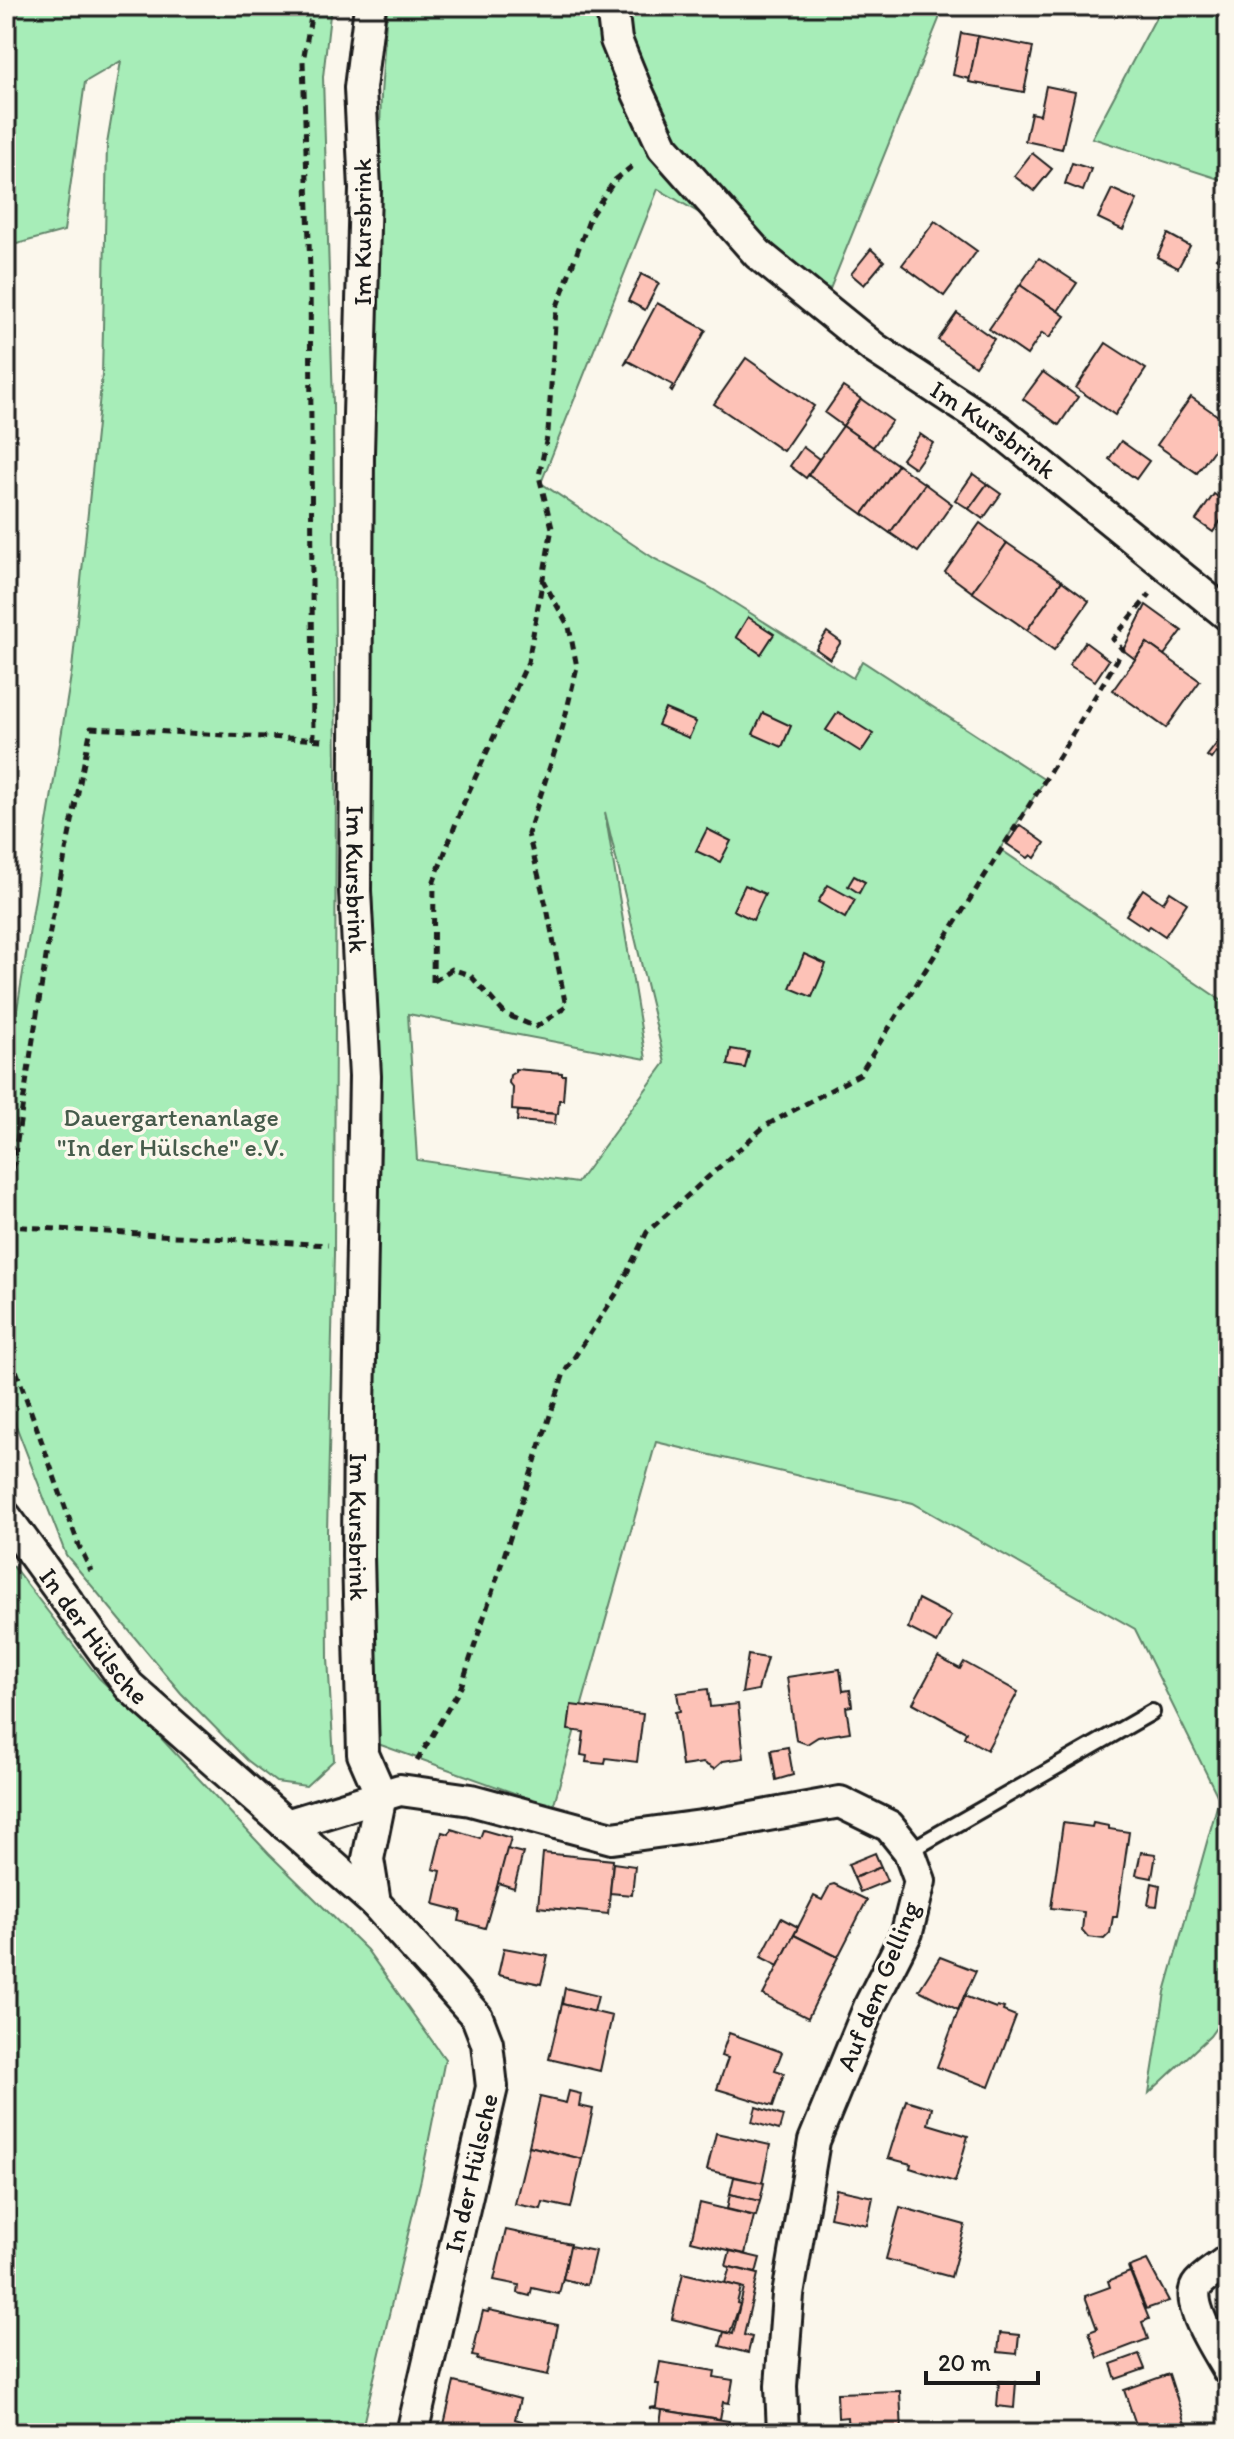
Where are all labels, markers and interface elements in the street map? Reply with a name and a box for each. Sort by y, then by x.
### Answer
street label: Im Kursbrink [346,158,378,306]
street label: Im Kursbrink [924,373,1063,486]
street label: Im Kursbrink [339,805,374,954]
park label: Dauergartenanlage "In der Hülsche" e.V. [57,1101,285,1163]
street label: Im Kursbrink [342,1453,375,1602]
street label: In der Hülsche [32,1561,155,1711]
street label: Auf dem Gelling [829,1896,927,2076]
street label: In der Hülsche [437,2090,505,2256]
scale bar [926,2335,1038,2385]
text: 20 m [938,2348,991,2377]

